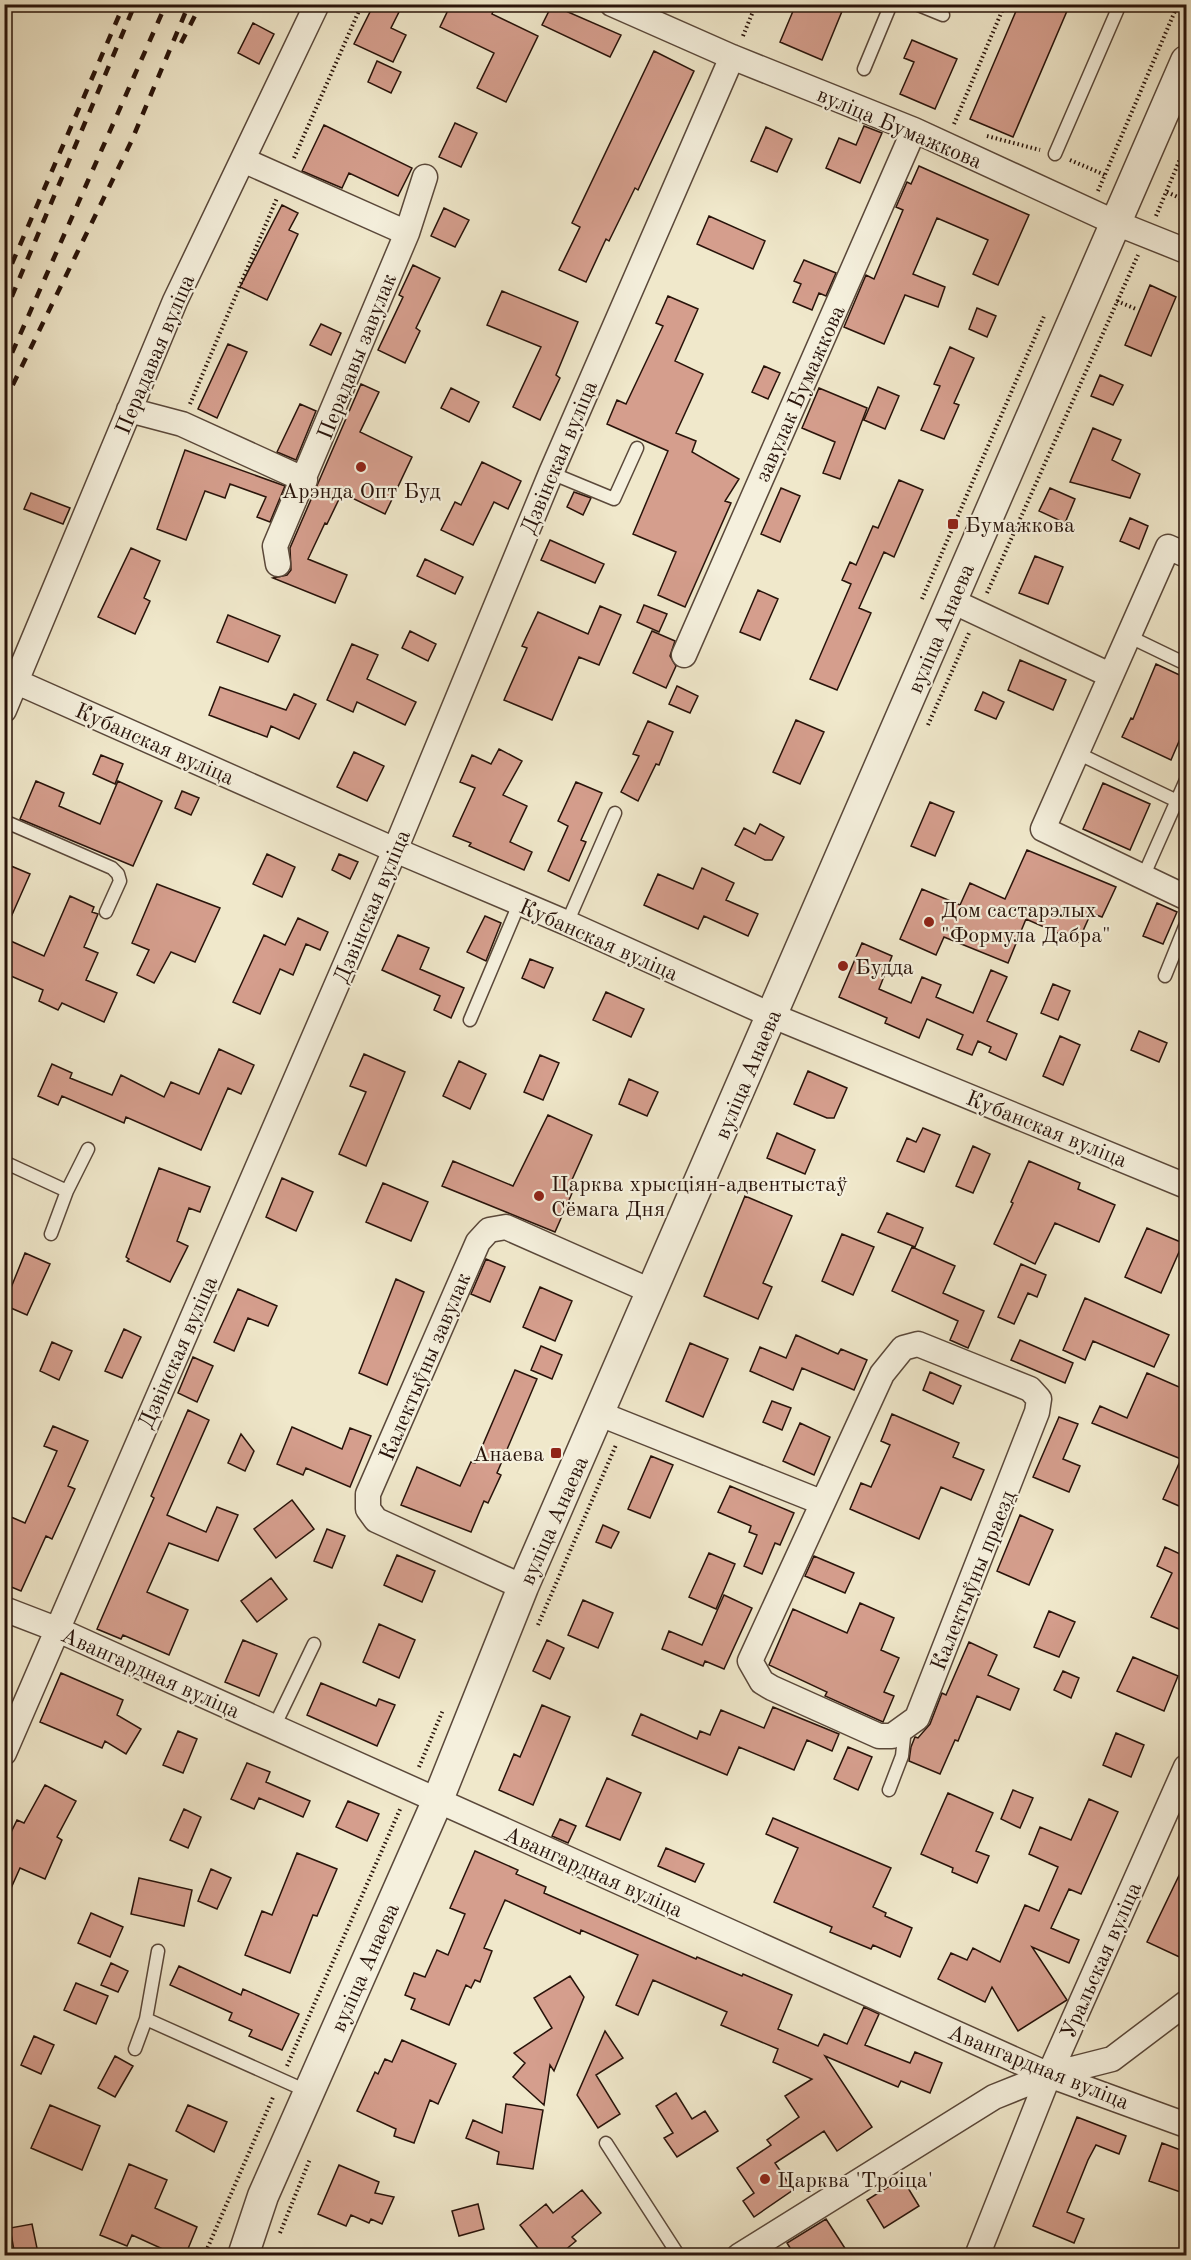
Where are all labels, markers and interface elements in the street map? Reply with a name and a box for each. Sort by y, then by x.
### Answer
street label: вуліца Бумажкова [813,84,985,174]
street label: Перадавы завулак [314,271,401,443]
street label: Перадавая вуліца [112,272,199,438]
street label: завулак Бумажкова [752,302,850,485]
street label: Дзвінская вуліца [518,378,602,538]
marker: Арэнда Опт Буд [354,460,368,474]
place label: Арэнда Опт Буд [282,481,441,503]
place label: Бумажкова [965,515,1075,537]
marker: Бумажкова [946,517,960,531]
street label: вуліца Анаева [905,561,979,697]
street label: Кубанская вуліца [71,700,237,790]
street label: Дзвінская вуліца [331,827,415,987]
street label: Кубанская вуліца [515,896,681,986]
place label: Дом састарэлых "Формула Дабра" [941,900,1111,947]
marker: Дом састарэлых "Формула Дабра" [922,915,936,929]
place label: Будда [855,957,914,979]
marker: Будда [836,959,850,973]
street label: вуліца Анаева [712,1007,786,1143]
street label: Кубанская вуліца [963,1088,1130,1172]
place label: Царква хрысціян-адвентыстаў Сёмага Дня [551,1174,848,1221]
marker: Царква хрысціян-адвентыстаў Сёмага Дня [532,1189,546,1203]
street label: Калектыўны завулак [376,1270,475,1464]
street label: Дзвінская вуліца [135,1273,222,1432]
place label: Анаева [473,1444,544,1466]
marker: Анаева [549,1446,563,1460]
street label: вуліца Анаева [517,1453,593,1589]
street label: Калектыўны праезд [928,1487,1020,1674]
street label: Авангардная вуліца [58,1625,243,1723]
street label: Авангардная вуліца [501,1824,686,1922]
street label: Уральская вуліца [1057,1879,1146,2042]
street label: вуліца Анаева [328,1900,404,2036]
street label: Авангардная вуліца [945,2021,1132,2114]
place label: Царква 'Троіца' [777,2170,933,2192]
marker: Царква 'Троіца' [758,2172,772,2186]

